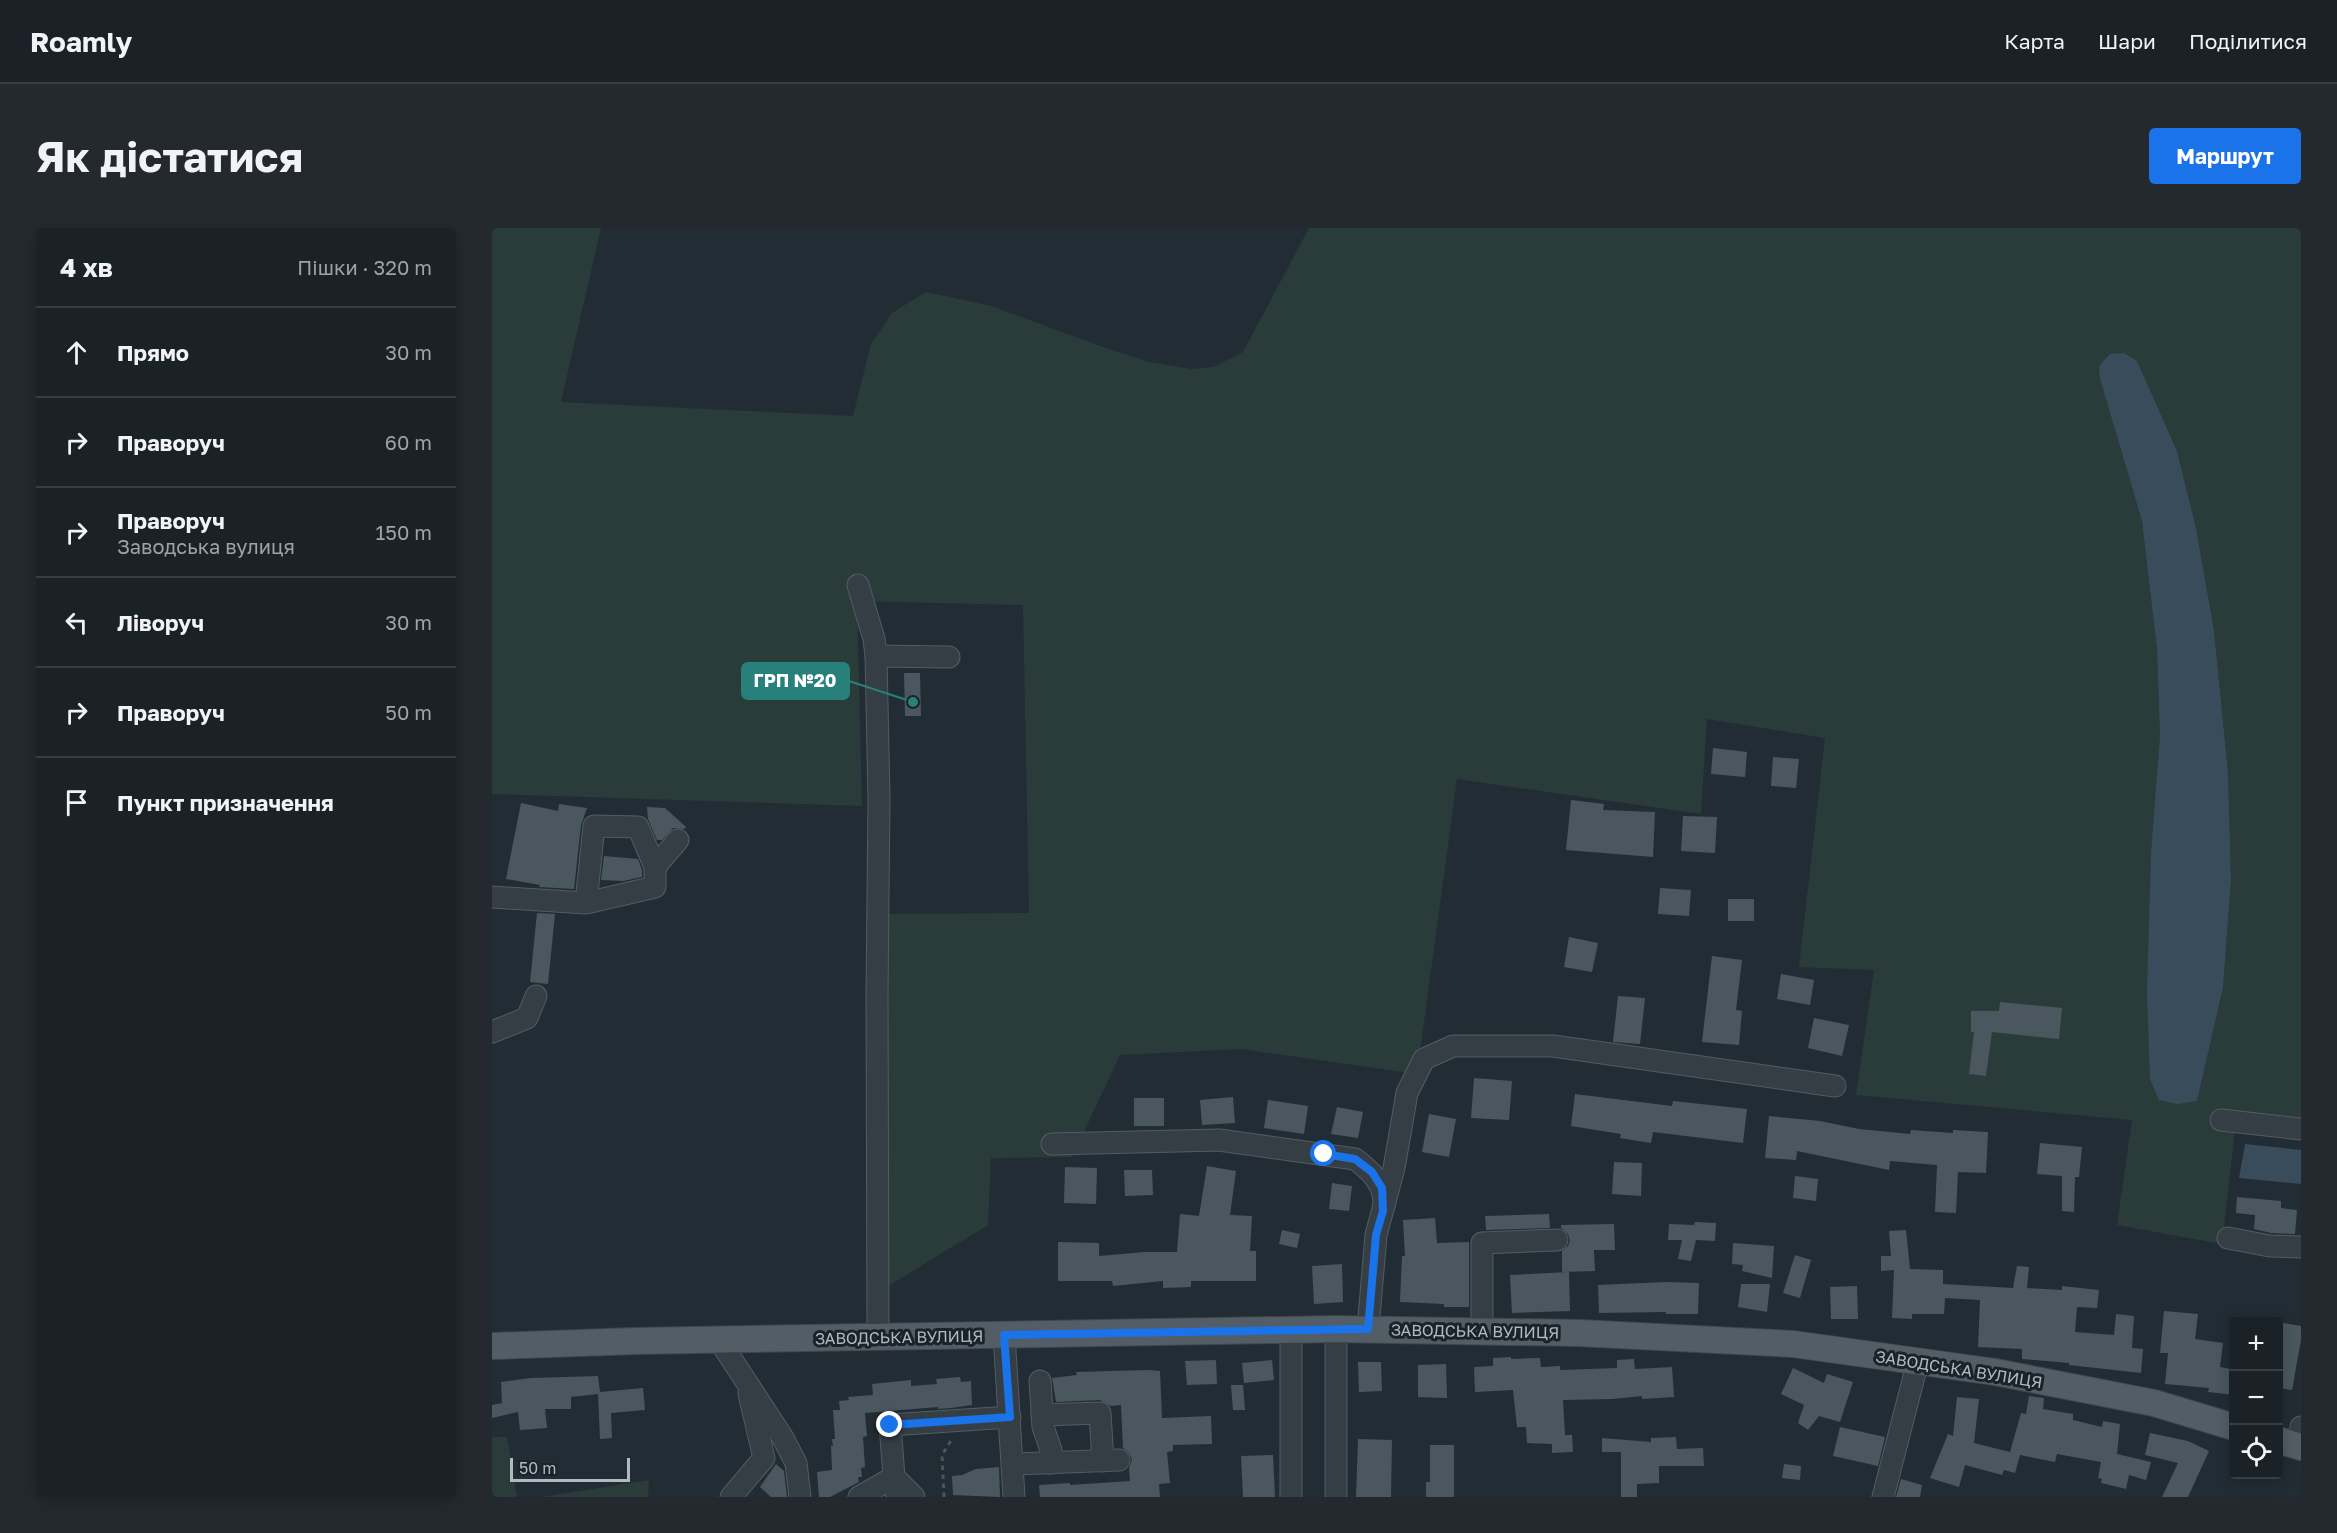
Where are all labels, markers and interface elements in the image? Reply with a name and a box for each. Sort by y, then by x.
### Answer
text: Roamly [30,25,132,58]
text: Карта [2004,28,2065,54]
text: Шари [2098,28,2156,54]
text: Поділитися [2189,28,2307,54]
button: Маршрут [2149,128,2301,184]
text: Як дістатися [36,131,303,181]
text: 4 хв [60,252,113,283]
text: Пішки · 320 m [297,255,432,279]
icon: ahead [60,336,93,369]
text: Прямо [117,339,189,366]
text: 30 m [385,340,432,364]
icon: right [60,426,93,459]
text: Праворуч [117,429,225,456]
text: 60 m [385,430,432,454]
text: Праворуч [117,507,225,534]
icon: right [60,516,93,549]
text: 150 m [376,520,432,544]
text: Заводська вулиця [117,534,295,558]
icon: left [60,606,93,639]
text: Ліворуч [117,609,204,636]
text: 30 m [385,610,432,634]
callout: ГРП №20 [742,663,849,699]
text: ГРП №20 [754,669,836,691]
icon: right [60,696,93,729]
text: Праворуч [117,699,225,726]
text: 50 m [385,700,432,724]
icon: arrive [60,786,93,819]
text: Пункт призначення [117,789,334,816]
route start [1310,1140,1336,1166]
map controls [2229,1317,2283,1479]
button: + [2229,1317,2283,1371]
street label: ЗАВОДСЬКА ВУЛИЦЯ [1391,1320,1559,1342]
street label: ЗАВОДСЬКА ВУЛИЦЯ [815,1326,983,1348]
street label: ЗАВОДСЬКА ВУЛИЦЯ [1874,1346,2044,1392]
button: − [2229,1371,2283,1425]
route end [876,1411,902,1437]
button: locate [2229,1425,2283,1479]
scale bar [510,1455,630,1482]
text: 50 m [519,1458,556,1478]

